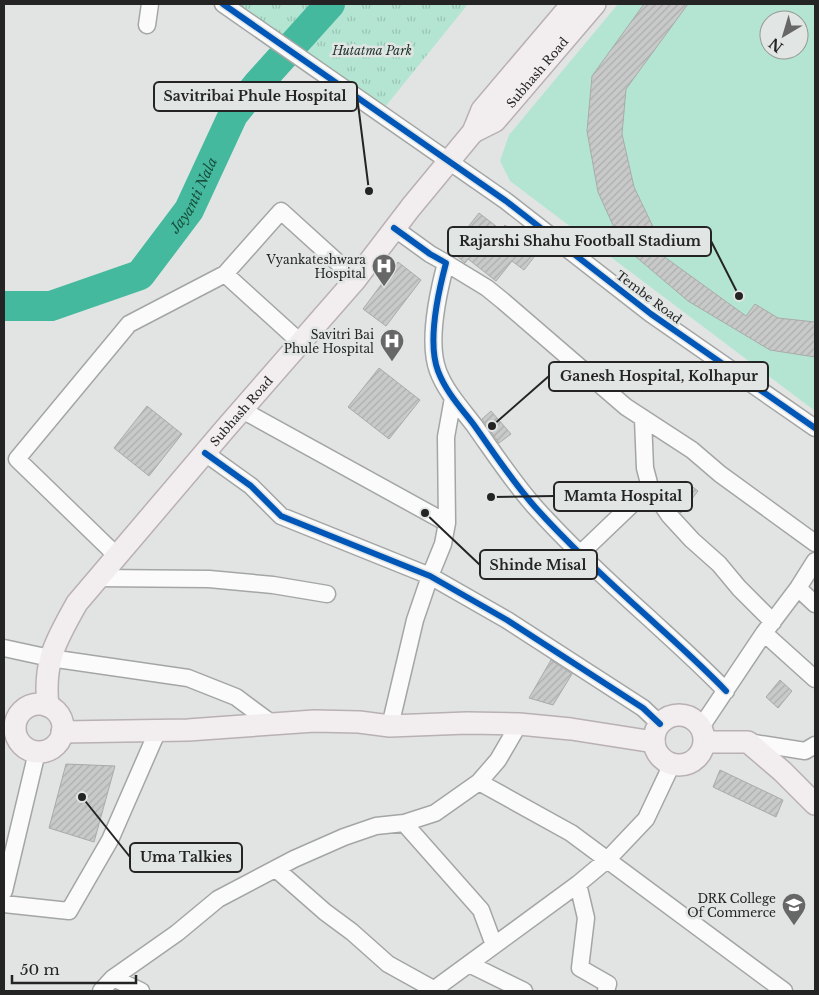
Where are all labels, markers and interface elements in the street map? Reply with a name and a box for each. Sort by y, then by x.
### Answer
north arrow [759,10,809,60]
street label: Subhash Road [503,34,571,110]
text: N [765,34,787,56]
park label: Hutatma Park [331,43,412,58]
callout: Savitribai Phule Hospital [154,82,357,111]
text: Savitribai Phule Hospital [163,87,347,105]
water label: Jayanti Nala [165,154,221,237]
callout: Rajarshi Shahu Football Stadium [448,227,711,256]
text: Rajarshi Shahu Football Stadium [459,232,702,250]
place label: Vyankateshwara Hospital [266,252,366,281]
hospital icon: Vyankateshwara Hospital [371,253,397,287]
street label: Tembe Road [613,267,685,327]
place label: Savitri Bai Phule Hospital [284,327,374,356]
hospital icon: Savitri Bai Phule Hospital [379,328,405,362]
callout: Ganesh Hospital, Kolhapur [549,362,768,391]
text: Ganesh Hospital, Kolhapur [560,367,758,385]
street label: Subhash Road [207,373,275,449]
callout: Mamta Hospital [554,482,692,511]
text: Mamta Hospital [564,487,682,505]
callout: Shinde Misal [480,550,597,579]
text: Shinde Misal [490,556,586,574]
callout: Uma Talkies [130,843,242,872]
text: Uma Talkies [140,848,232,866]
place label: DRK College Of Commerce [687,891,776,920]
school or university icon: DRK College Of Commerce [781,892,807,926]
scale bar [12,952,136,984]
text: 50 m [20,960,60,979]

